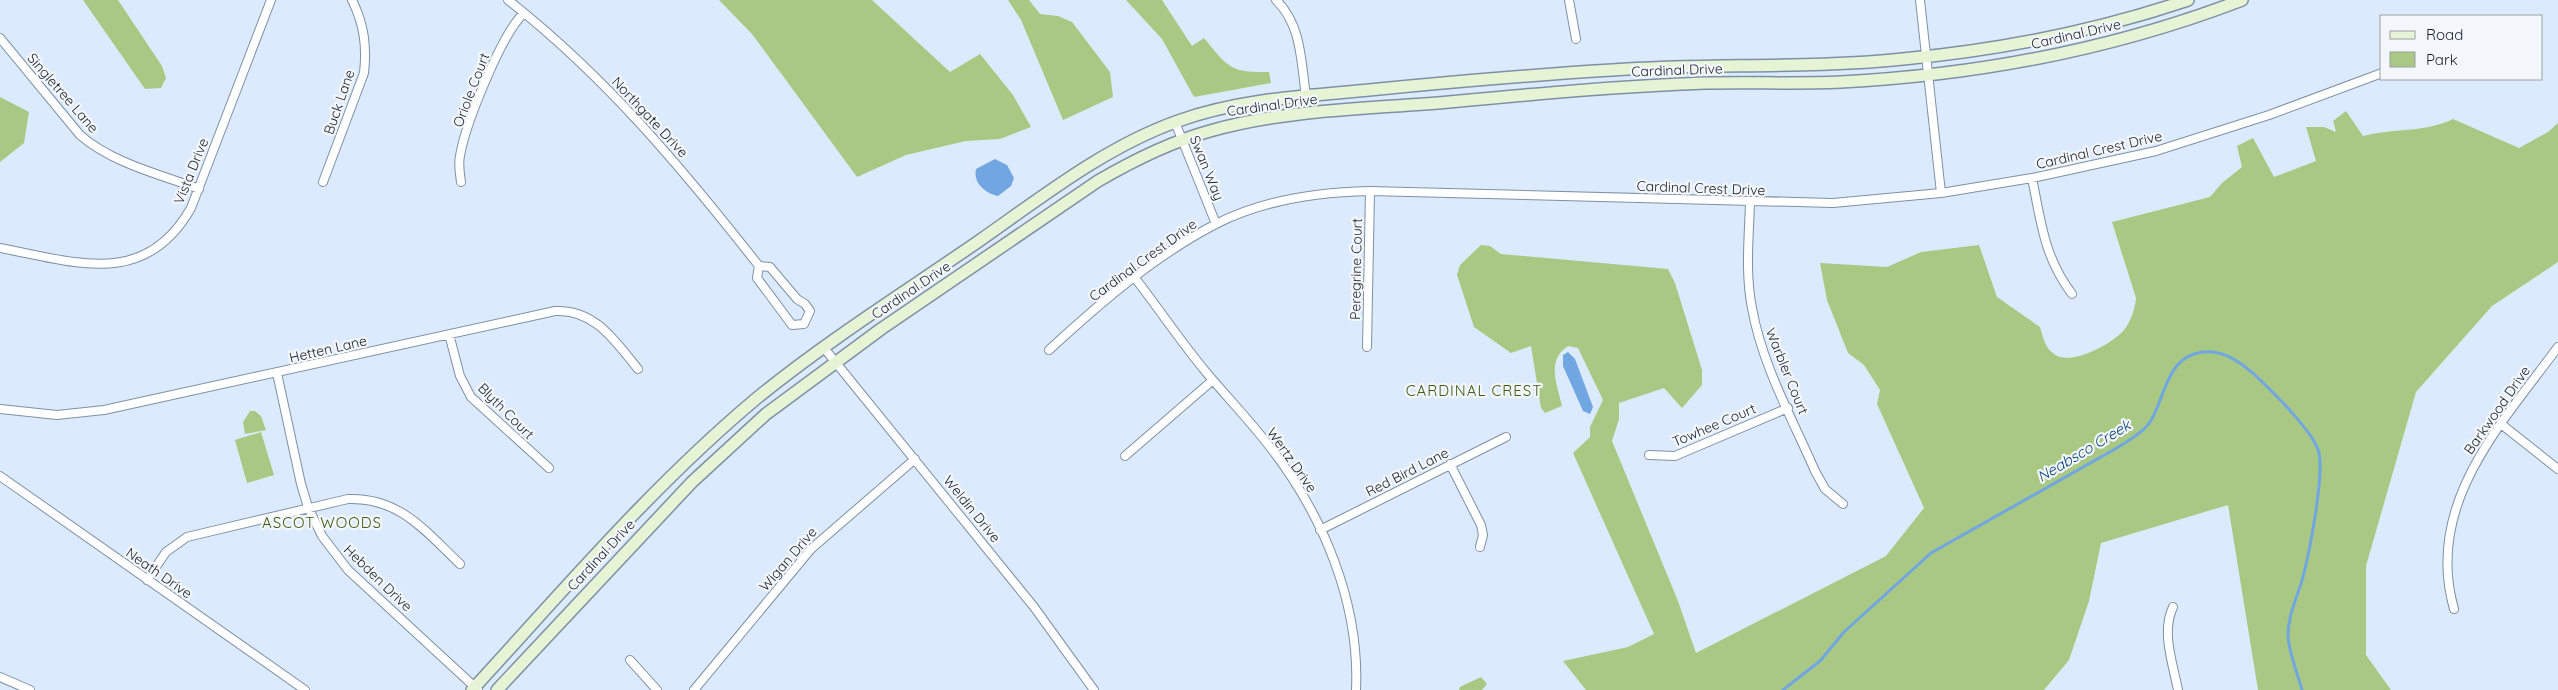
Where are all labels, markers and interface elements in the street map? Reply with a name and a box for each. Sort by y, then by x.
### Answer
street label: Cardinal Drive [2029,15,2123,53]
legend [2380,15,2543,80]
text: Road [2426,25,2463,44]
street label: Singletree Lane [23,49,103,137]
street label: Oriole Court [449,50,493,130]
text: Park [2426,50,2458,69]
street label: Cardinal Drive [1631,59,1723,81]
street label: Buck Lane [319,67,359,137]
street label: Northgate Drive [608,73,692,161]
street label: Cardinal Drive [1225,90,1319,120]
street label: Cardinal Crest Drive [2034,127,2164,173]
street label: Swan Way [1186,133,1228,203]
street label: Vista Drive [170,135,212,207]
street label: Cardinal Crest Drive [1636,177,1766,199]
street label: Cardinal Crest Drive [1086,215,1200,305]
street label: Peregrine Court [1346,218,1366,320]
street label: Cardinal Drive [868,257,954,323]
street label: Warbler Court [1761,325,1813,417]
street label: Hetten Lane [287,331,369,367]
street label: Barkwood Drive [2460,362,2534,458]
street label: Blyth Court [474,379,538,443]
district label: CARDINAL CREST [1406,381,1542,400]
street label: Towhee Court [1669,399,1759,451]
water label: Neabsco Creek [2034,414,2136,486]
street label: Wertz Drive [1263,424,1321,496]
street label: Red Bird Lane [1362,443,1452,501]
street label: Weldin Drive [939,472,1005,546]
district label: ASCOT WOODS [262,513,382,532]
street label: Cardinal Drive [563,515,639,595]
street label: Wigan Drive [755,523,821,595]
street label: Hebden Drive [340,541,416,615]
street label: Neath Drive [122,544,196,602]

